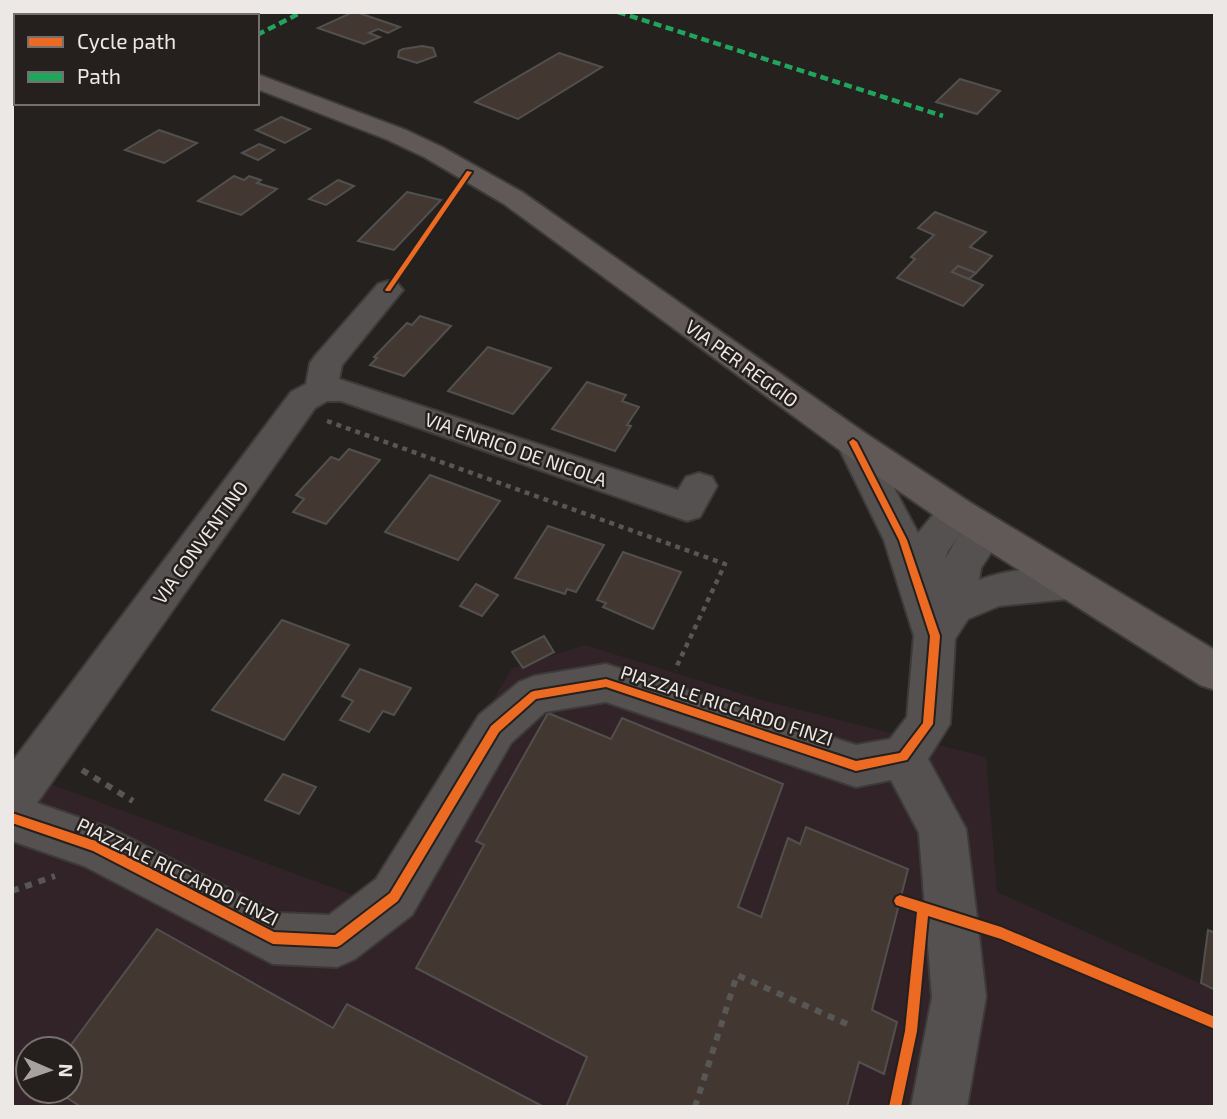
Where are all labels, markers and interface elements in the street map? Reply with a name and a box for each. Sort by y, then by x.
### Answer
legend [14,14,259,105]
text: Cycle path [77,28,176,53]
text: Path [77,63,121,88]
street label: VIA PER REGGIO [681,314,803,412]
street label: VIA ENRICO DE NICOLA [422,407,610,491]
street label: VIA CONVENTINO [148,476,252,608]
street label: PIAZZALE RICCARDO FINZI [618,660,836,750]
street label: PIAZZALE RICCARDO FINZI [73,812,283,930]
north arrow [14,1035,84,1105]
text: N [55,1063,78,1078]

